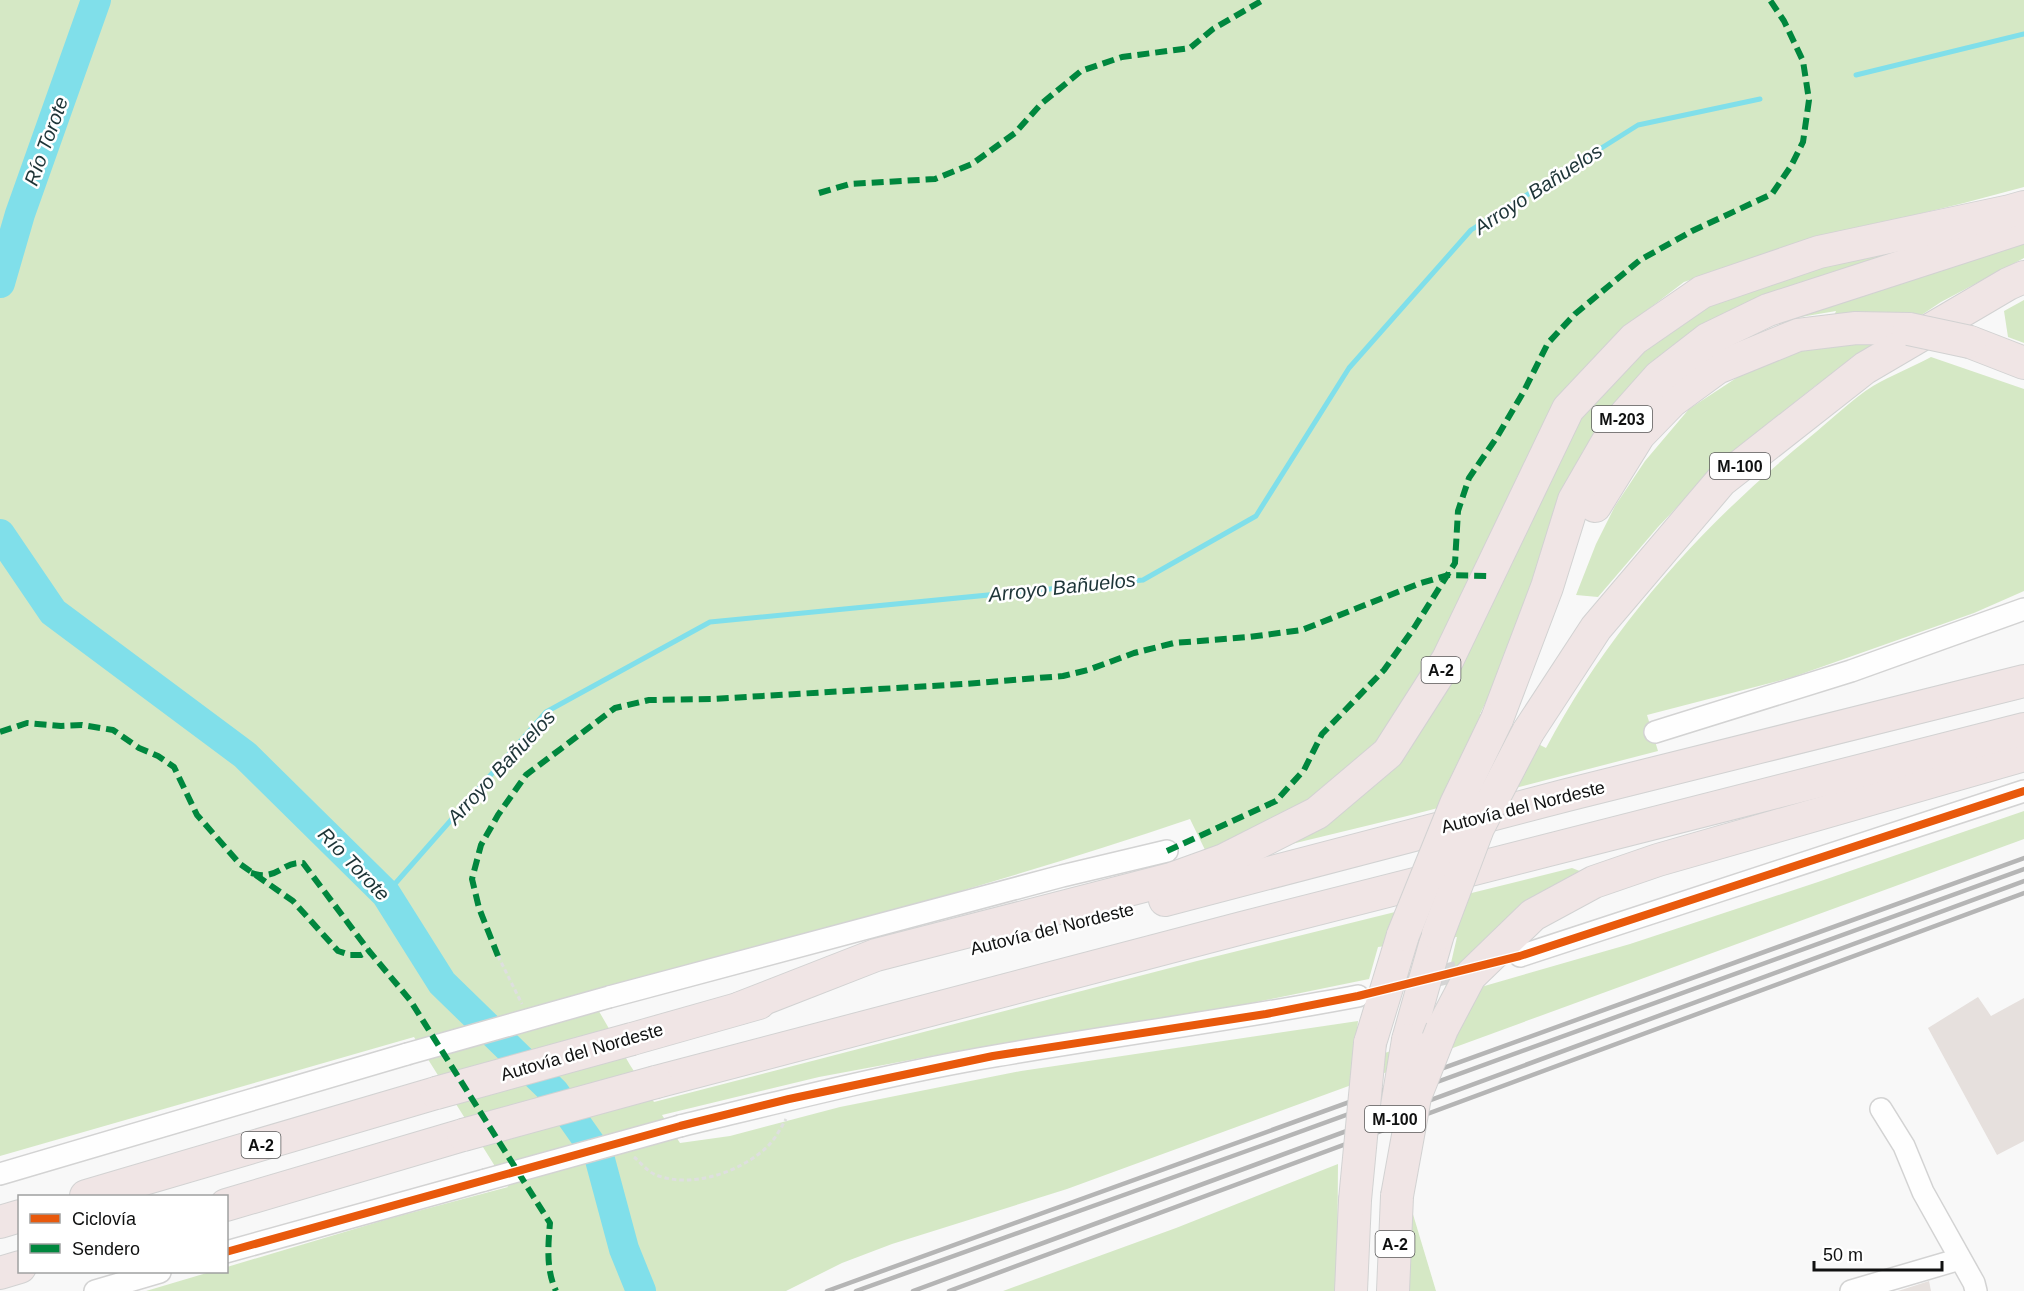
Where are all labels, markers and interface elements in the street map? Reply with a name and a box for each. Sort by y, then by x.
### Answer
water label: Río Torote [20,94,72,188]
water label: Arroyo Bañuelos [1469,140,1606,239]
road number: M-203 [1592,406,1652,432]
road number: M-100 [1710,453,1770,479]
water label: Arroyo Bañuelos [986,568,1137,606]
road number: A-2 [1422,657,1460,683]
water label: Arroyo Bañuelos [442,705,559,829]
street label: Autovía del Nordeste [1439,777,1607,837]
water label: Río Torote [314,823,394,905]
street label: Autovía del Nordeste [968,899,1136,959]
street label: Autovía del Nordeste [498,1019,666,1085]
road number: M-100 [1365,1106,1425,1132]
road number: A-2 [242,1132,280,1158]
legend [18,1195,228,1273]
text: Ciclovía [72,1209,137,1229]
road number: A-2 [1376,1231,1414,1257]
scale bar [1814,1234,1942,1272]
text: Sendero [72,1239,140,1259]
text: 50 m [1823,1245,1863,1265]

